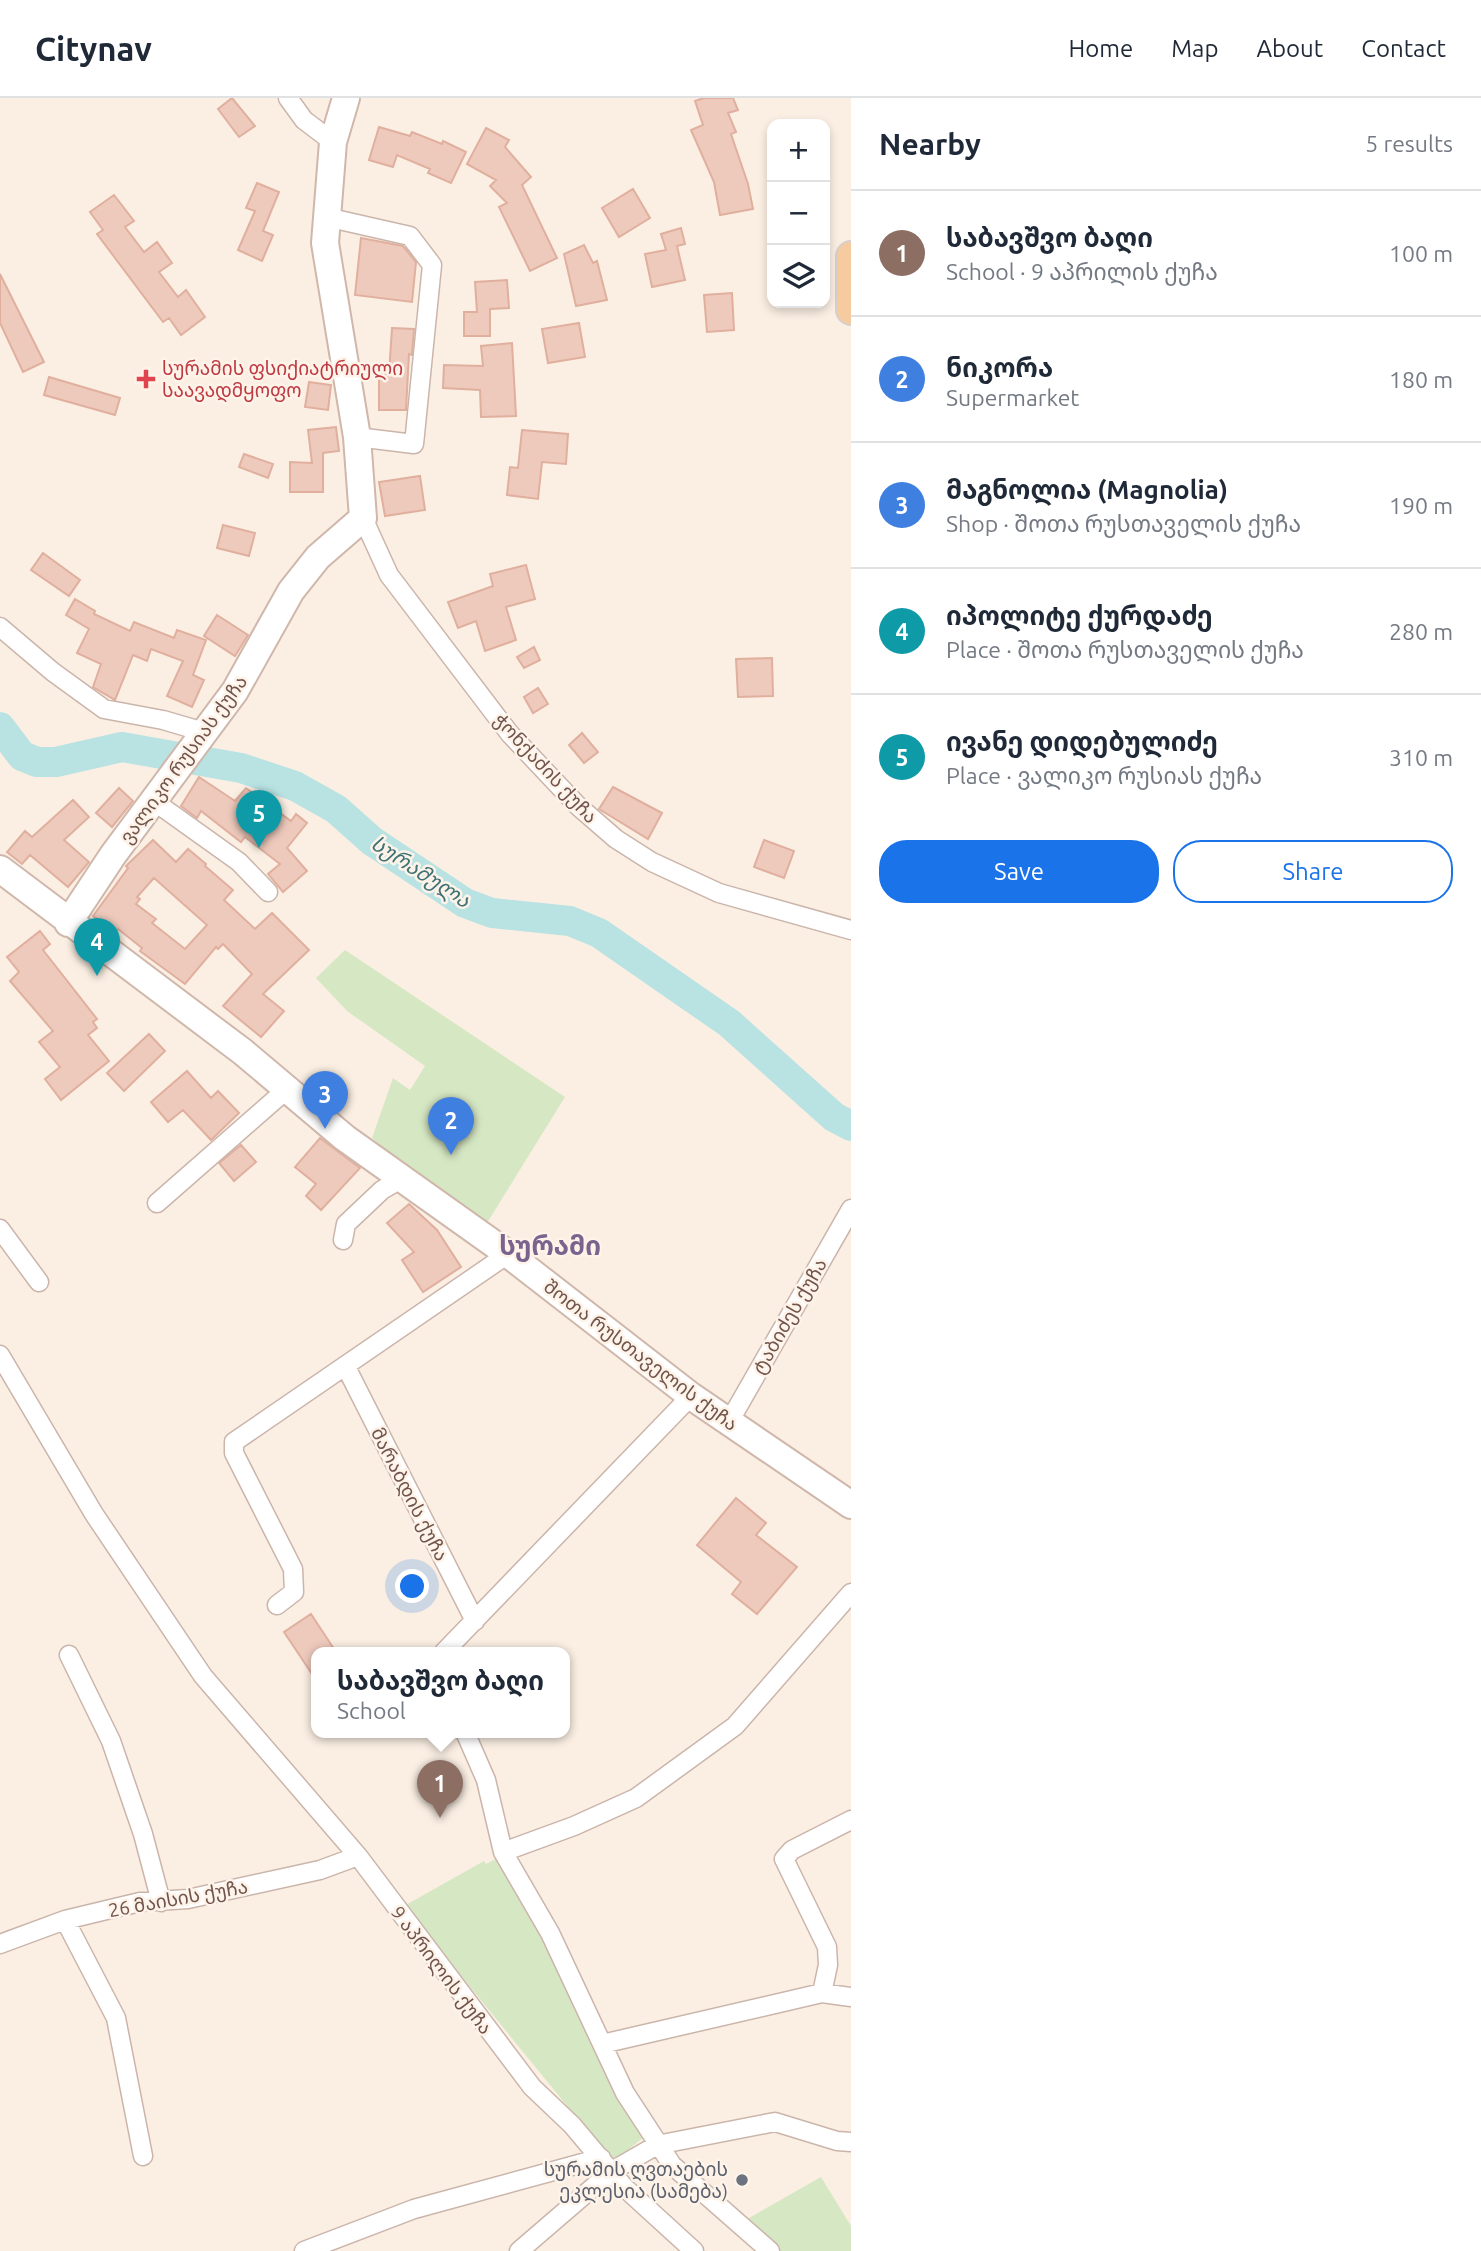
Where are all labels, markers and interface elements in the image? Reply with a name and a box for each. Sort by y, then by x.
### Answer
text: Citynav [35,30,152,67]
text: Home [1068,35,1133,62]
text: Map [1171,35,1218,62]
text: About [1256,35,1323,62]
text: Contact [1361,35,1446,62]
map controls [767,119,830,308]
button: + [767,119,830,182]
text: Nearby [879,127,981,161]
text: 5 results [1365,131,1453,156]
button: − [767,182,830,245]
text: საბავშვო ბაღი [946,223,1153,252]
text: 1 [896,241,908,266]
text: 100 m [1389,241,1453,266]
button: layers [767,245,830,308]
text: School · 9 აპრილის ქუჩა [946,259,1218,284]
text: ნიკორა [946,353,1053,382]
place label: სურამის ფსიქიატრიული საავადმყოფო [162,357,403,403]
text: 2 [896,367,908,392]
text: 180 m [1389,367,1453,392]
marker: სურამის ფსიქიატრიული საავადმყოფო [136,369,156,389]
text: Supermarket [946,385,1079,410]
text: მაგნოლია (Magnolia) [946,475,1228,504]
text: 3 [896,493,908,518]
text: 190 m [1389,493,1453,518]
text: Shop · შოთა რუსთაველის ქუჩა [946,511,1301,536]
text: იპოლიტე ქურდაძე [946,601,1213,630]
text: 4 [896,619,908,644]
text: 280 m [1389,619,1453,644]
text: Place · შოთა რუსთაველის ქუჩა [946,637,1304,662]
street label: ვალიკო რუსიას ქუჩა [115,671,253,849]
street label: ჭონქაძის ქუჩა [489,709,602,828]
text: ივანე დიდებულიძე [946,727,1218,756]
text: 5 [896,745,908,770]
text: 310 m [1389,745,1453,770]
text: Place · ვალიკო რუსიას ქუჩა [946,763,1262,788]
pin: 5 [236,790,282,848]
water label: სურამულა [366,830,475,914]
button: Save [879,840,1159,903]
button: Share [1173,840,1453,903]
pin: 4 [74,918,120,976]
pin: 3 [302,1071,348,1129]
pin: 2 [428,1097,474,1155]
district label: სურამი [499,1231,601,1262]
street label: ტაბიძეს ქუჩა [747,1254,832,1378]
street label: შოთა რუსთაველის ქუჩა [539,1275,742,1437]
street label: მარაბდის ქუჩა [365,1424,453,1565]
your location [395,1569,429,1603]
popup [311,1647,570,1738]
text: საბავშვო ბაღი [337,1666,544,1695]
text: School [337,1698,406,1723]
pin: 1 [417,1760,463,1818]
street label: 26 მაისის ქუჩა [107,1875,250,1922]
street label: 9 აპრილის ქუჩა [385,1902,497,2039]
place label: სურამის ღვთაების ეკლესია (სამება) [544,2158,728,2204]
marker: სურამის ღვთაების ეკლესია (სამება) [734,2172,750,2188]

